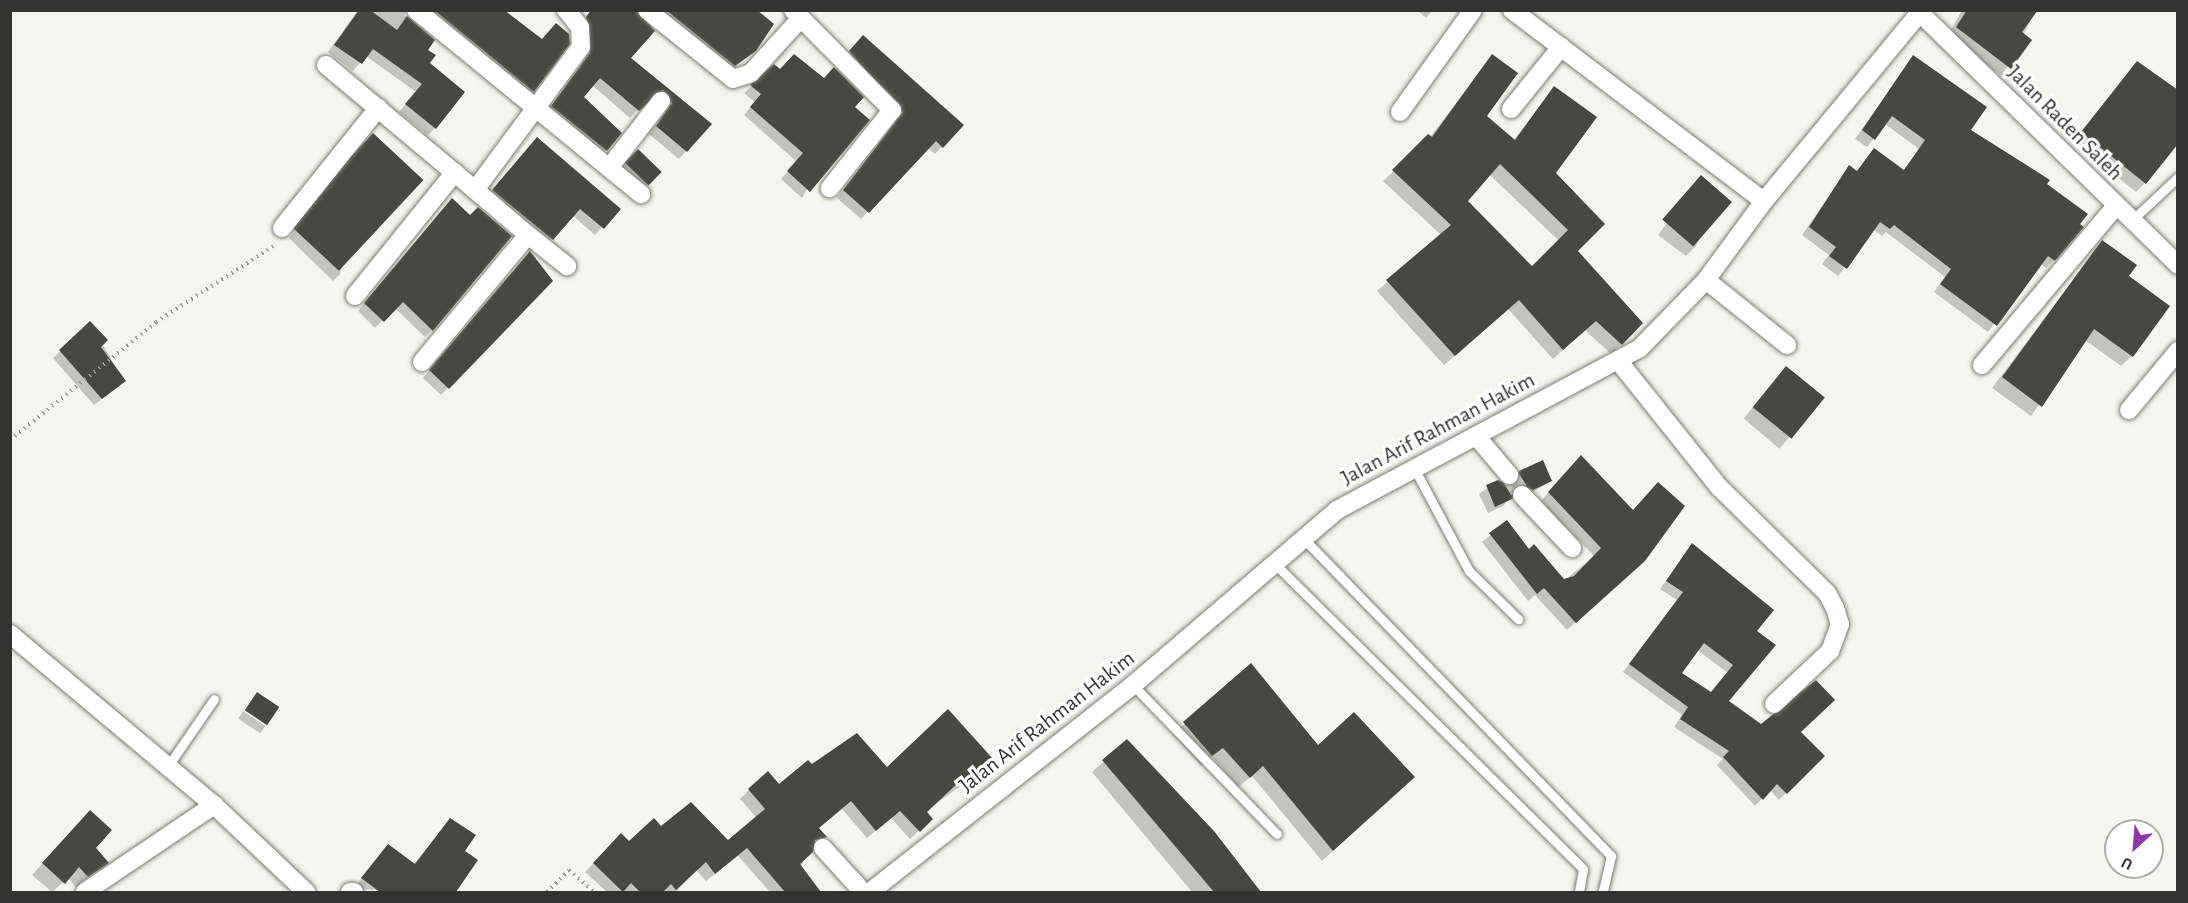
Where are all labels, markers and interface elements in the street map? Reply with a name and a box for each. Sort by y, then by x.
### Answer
street label: Jalan Raden Saleh [2002,60,2128,186]
street label: Jalan Arif Rahman Hakim [1337,367,1539,491]
street label: Jalan Arif Rahman Hakim [954,645,1140,799]
north arrow [2104,819,2164,879]
text: U [2119,854,2135,873]

